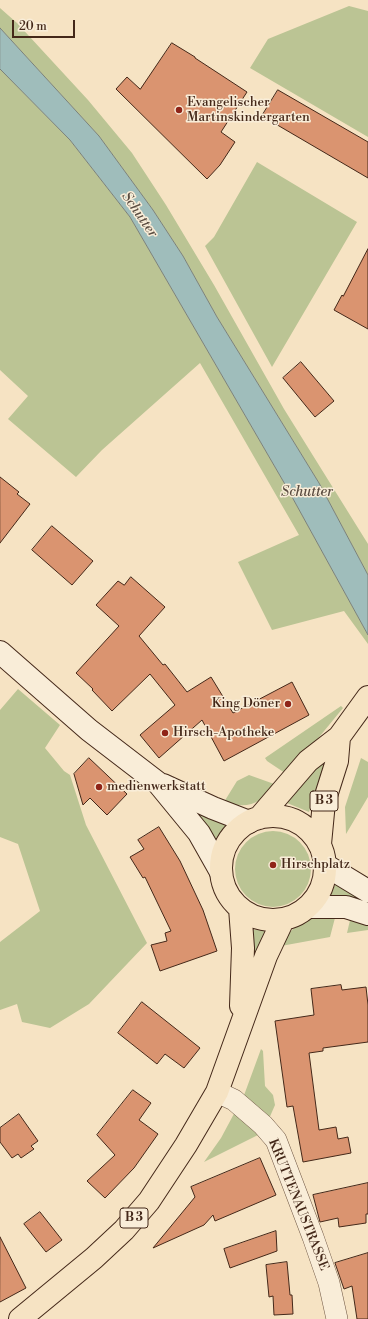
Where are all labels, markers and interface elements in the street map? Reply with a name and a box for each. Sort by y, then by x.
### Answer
scale bar [14,12,77,38]
text: 20 m [19,19,47,34]
place label: Evangelischer Martinskindergarten [187,95,310,126]
marker: Evangelischer Martinskindergarten [174,105,184,115]
water label: Schutter [117,189,161,241]
water label: Schutter [281,485,333,501]
place label: King Döner [212,696,280,712]
marker: King Döner [283,699,293,709]
place label: Hirsch-Apotheke [173,725,274,741]
marker: Hirsch-Apotheke [160,728,170,738]
place label: medienwerkstatt [107,779,206,795]
marker: medienwerkstatt [94,782,104,792]
road number: B 3 [310,791,338,811]
place label: Hirschplatz [281,857,350,873]
marker: Hirschplatz [268,860,278,870]
street label: KRUTTENAUSTRASSE [264,1137,332,1273]
road number: B 3 [120,1208,148,1228]

